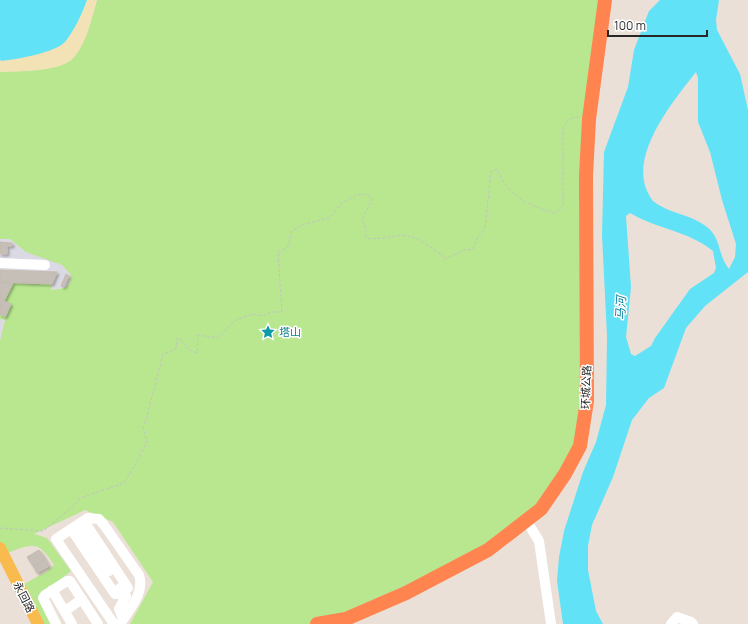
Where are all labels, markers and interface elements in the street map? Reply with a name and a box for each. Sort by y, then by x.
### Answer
scale bar [608,12,707,38]
text: 100 m [614,17,646,34]
water label: 马河 [611,294,630,320]
place icon: 塔山 [260,324,276,340]
place label: 塔山 [279,324,301,339]
street label: 环城公路 [577,365,594,409]
street label: 永回路 [10,579,39,615]

